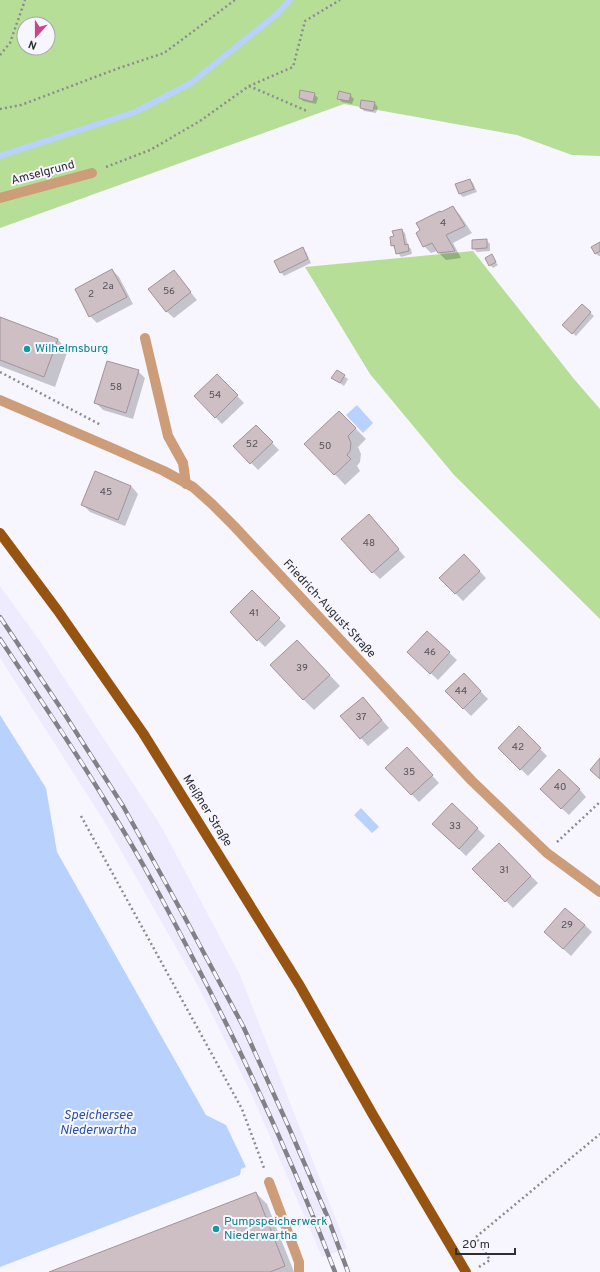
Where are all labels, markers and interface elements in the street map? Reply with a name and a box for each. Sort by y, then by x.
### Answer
north arrow [16,16,56,56]
text: N [27,36,39,52]
street label: Amselgrund [9,157,77,189]
house number: 4 [440,217,446,230]
house number: 2a [102,280,114,293]
house number: 56 [163,285,175,298]
house number: 2 [88,288,94,301]
place label: Wilhelmsburg [35,341,108,357]
marker: Wilhelmsburg [22,344,32,354]
house number: 58 [110,381,122,394]
house number: 54 [209,389,221,402]
house number: 52 [246,438,258,451]
house number: 50 [319,440,331,453]
house number: 45 [100,486,112,499]
house number: 48 [363,537,375,550]
street label: Friedrich-August-Straße [279,556,379,662]
house number: 41 [249,607,259,620]
house number: 46 [424,646,436,659]
house number: 39 [296,662,308,675]
house number: 44 [455,685,467,698]
house number: 37 [355,711,367,724]
house number: 42 [512,741,524,754]
house number: 35 [403,766,415,779]
street label: Meißner Straße [179,772,235,850]
house number: 40 [554,781,566,794]
house number: 33 [449,820,461,833]
house number: 31 [499,864,509,877]
house number: 29 [561,919,573,932]
water label: Speichersee Niederwartha [60,1108,137,1139]
place label: Pumpspeicherwerk Niederwartha [224,1214,328,1244]
marker: Pumpspeicherwerk Niederwartha [211,1224,221,1234]
scale bar [456,1230,515,1256]
text: 20 m [462,1237,490,1253]

